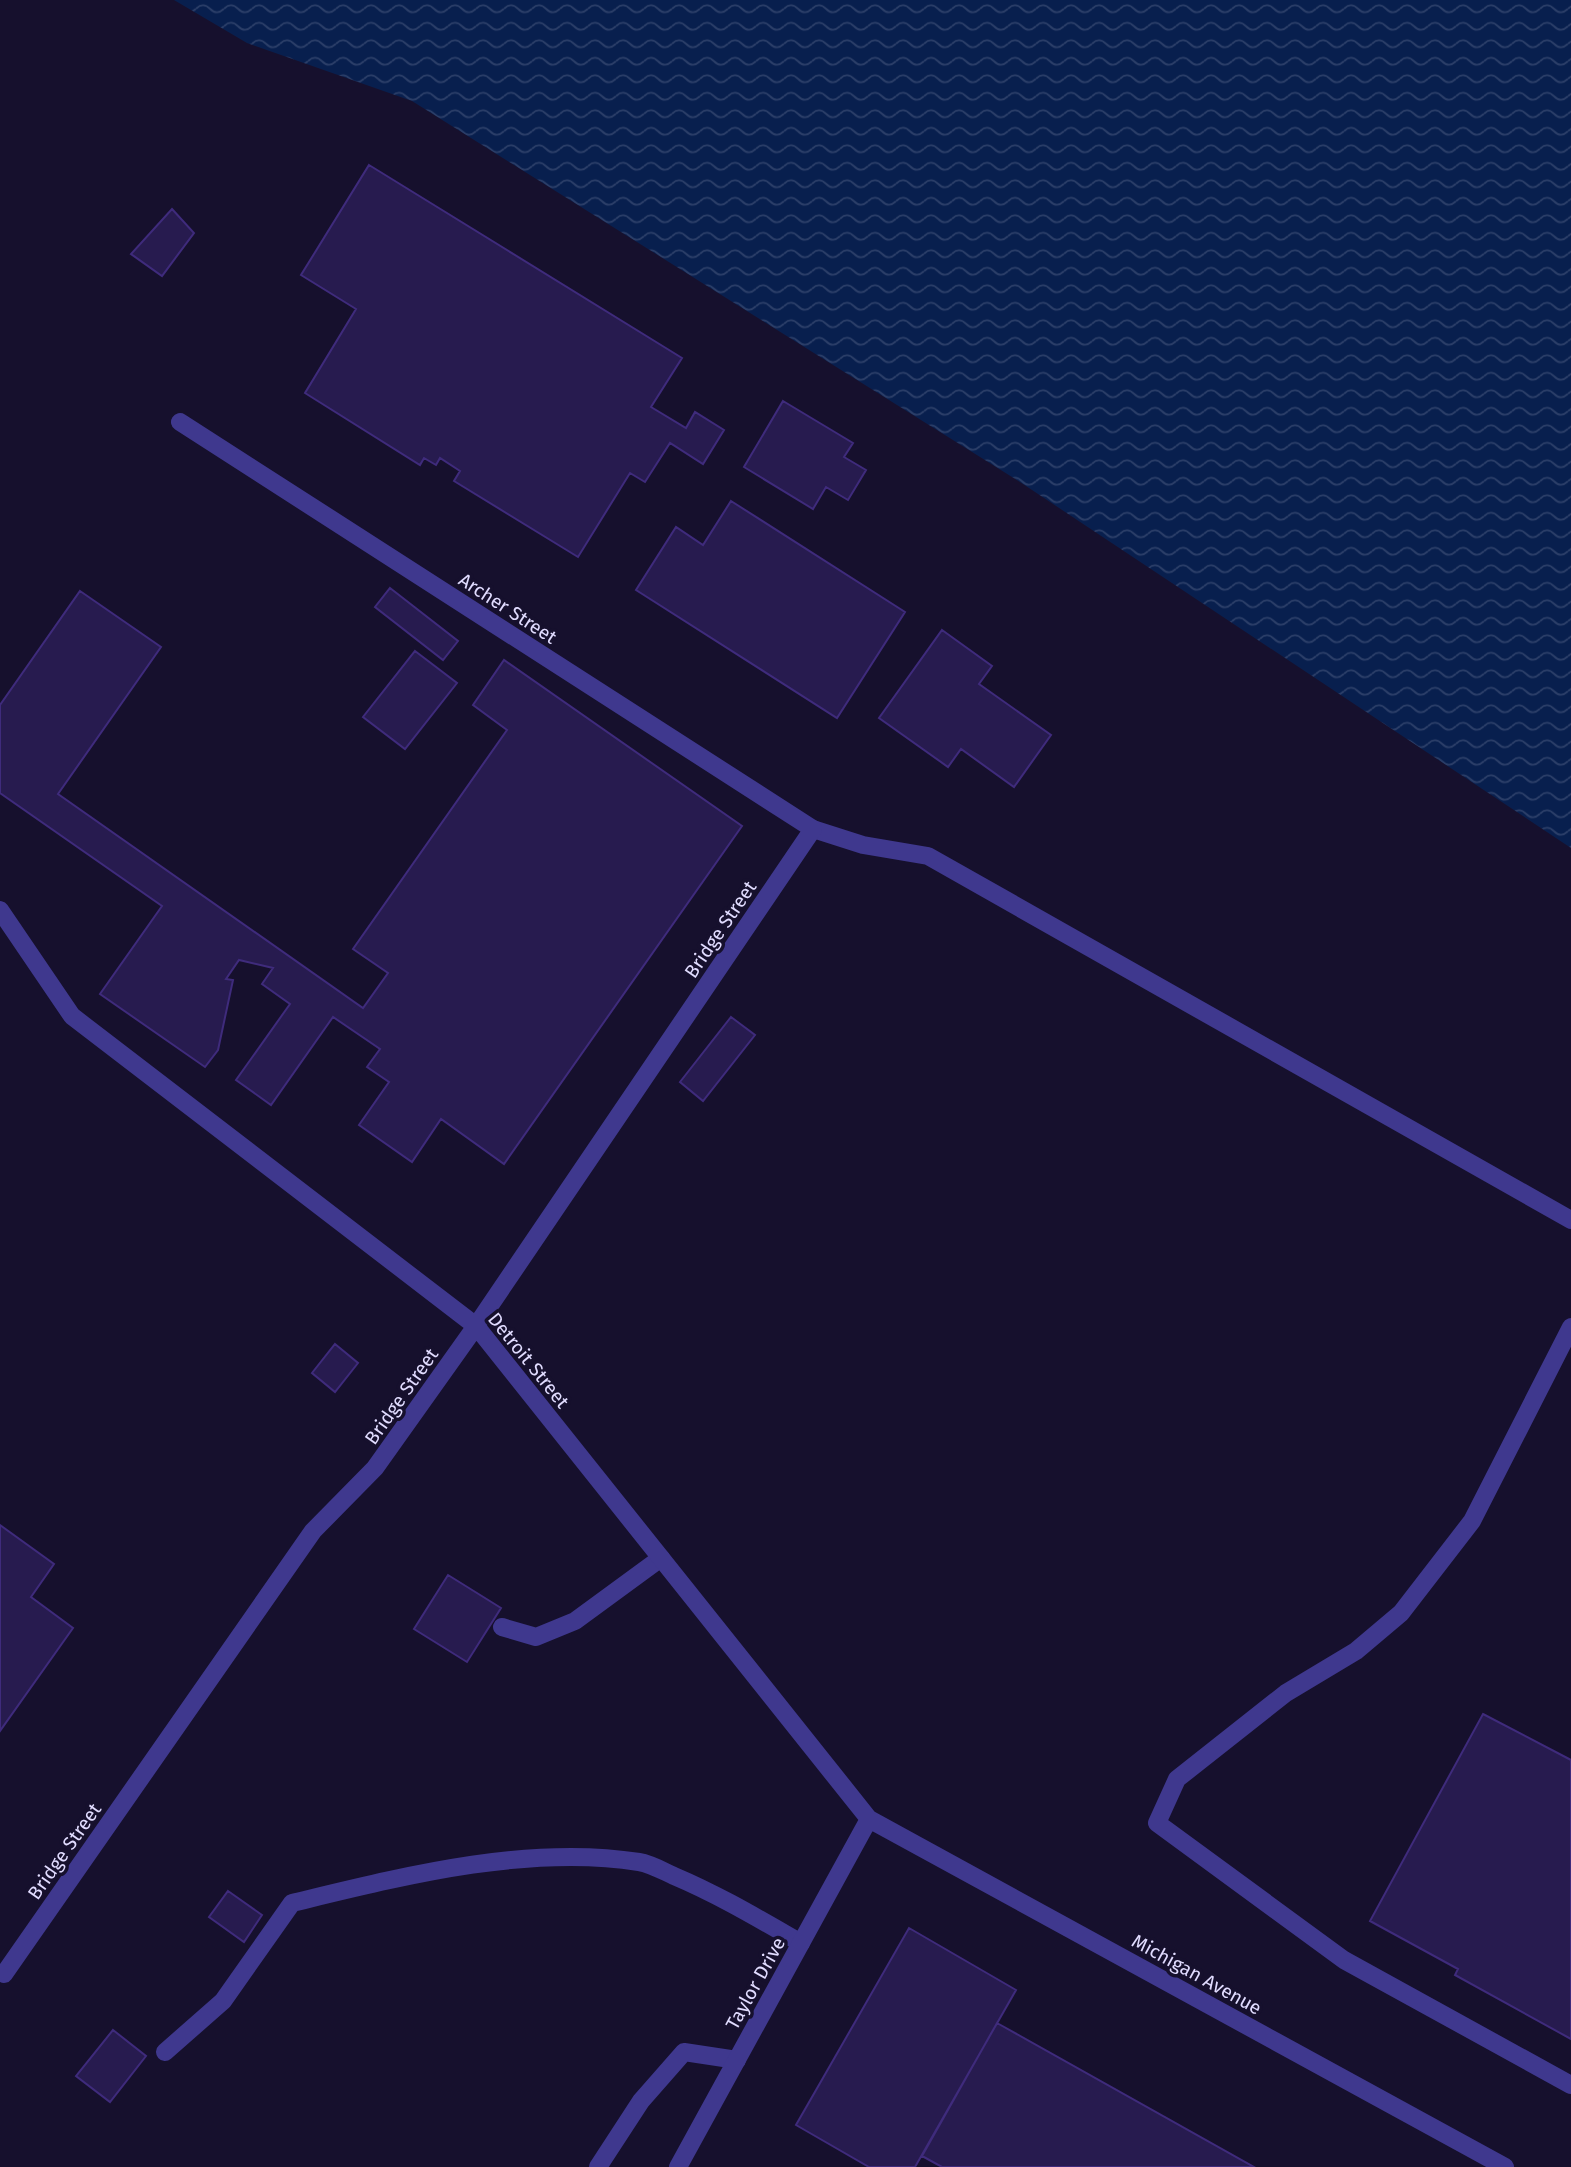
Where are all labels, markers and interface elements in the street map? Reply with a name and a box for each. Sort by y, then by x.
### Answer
street label: Archer Street [454,568,561,649]
street label: Bridge Street [680,876,761,982]
street label: Detroit Street [483,1308,574,1413]
street label: Bridge Street [360,1344,443,1449]
street label: Bridge Street [23,1799,106,1904]
street label: Michigan Avenue [1128,1929,1266,2020]
street label: Taylor Drive [721,1933,790,2033]

